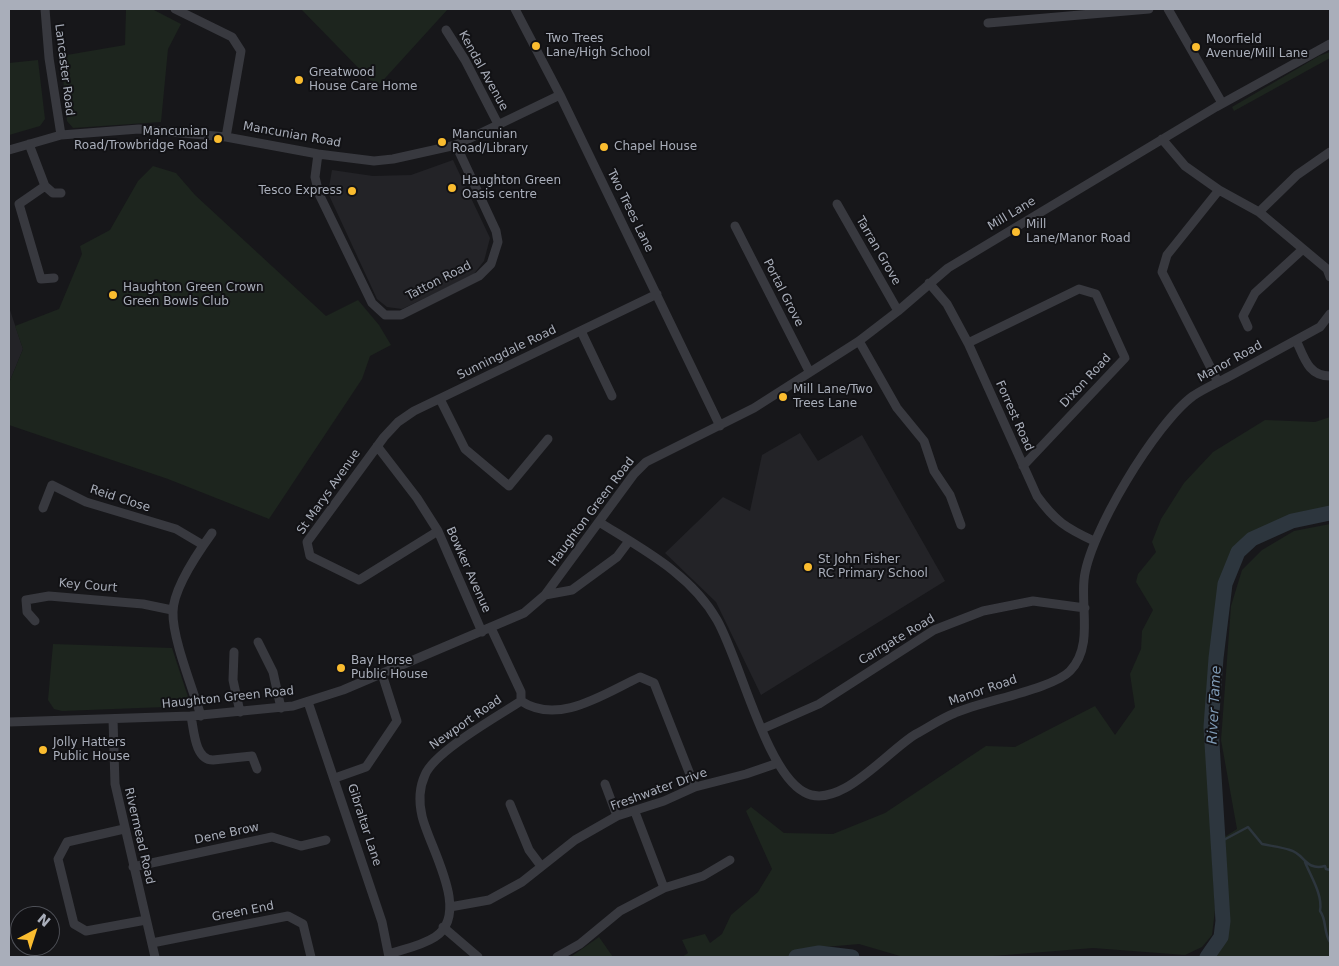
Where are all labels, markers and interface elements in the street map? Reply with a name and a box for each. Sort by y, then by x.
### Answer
street label: Lancaster Road [51,23,77,117]
street label: Kendal Avenue [455,29,511,113]
place label: Two Trees Lane/High School [546,32,650,60]
place label: Moorfield Avenue/Mill Lane [1206,33,1308,61]
marker: Two Trees Lane/High School [530,40,542,52]
marker: Moorfield Avenue/Mill Lane [1190,41,1202,53]
place label: Greatwood House Care Home [309,66,417,94]
marker: Greatwood House Care Home [293,74,305,86]
street label: Mancunian Road [242,119,342,151]
place label: Mancunian Road/Trowbridge Road [74,125,208,153]
place label: Mancunian Road/Library [452,128,528,156]
marker: Mancunian Road/Trowbridge Road [212,133,224,145]
marker: Mancunian Road/Library [436,136,448,148]
place label: Chapel House [614,140,697,154]
marker: Chapel House [598,141,610,153]
street label: Two Trees Lane [604,167,656,255]
place label: Haughton Green Oasis centre [462,174,561,202]
marker: Haughton Green Oasis centre [446,182,458,194]
place label: Tesco Express [258,184,342,198]
marker: Tesco Express [346,185,358,197]
street label: Mill Lane [985,194,1039,234]
street label: Tarran Grove [853,214,903,288]
place label: Mill Lane/Manor Road [1026,218,1131,246]
marker: Mill Lane/Manor Road [1010,226,1022,238]
street label: Portal Grove [760,257,806,329]
street label: Tatton Road [404,258,474,304]
place label: Haughton Green Crown Green Bowls Club [123,281,264,309]
marker: Haughton Green Crown Green Bowls Club [107,289,119,301]
street label: Sunningdale Road [455,323,559,383]
street label: Manor Road [1195,338,1265,386]
street label: Dixon Road [1057,351,1115,411]
street label: Forrest Road [992,379,1036,453]
place label: Mill Lane/Two Trees Lane [793,383,873,411]
marker: Mill Lane/Two Trees Lane [777,391,789,403]
street label: St Marys Avenue [294,447,364,537]
street label: Haughton Green Road [546,455,638,569]
street label: Reid Close [88,482,152,516]
street label: Bowker Avenue [443,525,493,615]
place label: St John Fisher RC Primary School [818,553,928,581]
marker: St John Fisher RC Primary School [802,561,814,573]
street label: Key Court [58,576,118,596]
street label: Carrgate Road [856,612,938,668]
place label: Bay Horse Public House [351,654,428,682]
marker: Bay Horse Public House [335,662,347,674]
water label: River Tame [1205,665,1225,745]
street label: Manor Road [947,673,1019,709]
street label: Haughton Green Road [161,684,295,712]
street label: Newport Road [427,693,505,753]
place label: Jolly Hatters Public House [53,736,130,764]
marker: Jolly Hatters Public House [37,744,49,756]
street label: Freshwater Drive [609,766,709,814]
street label: Gibraltar Lane [344,782,384,868]
street label: Rivermead Road [121,786,157,886]
street label: Dene Brow [193,820,261,848]
street label: Green End [211,899,275,925]
north arrow [10,906,60,956]
text: N [34,910,54,930]

